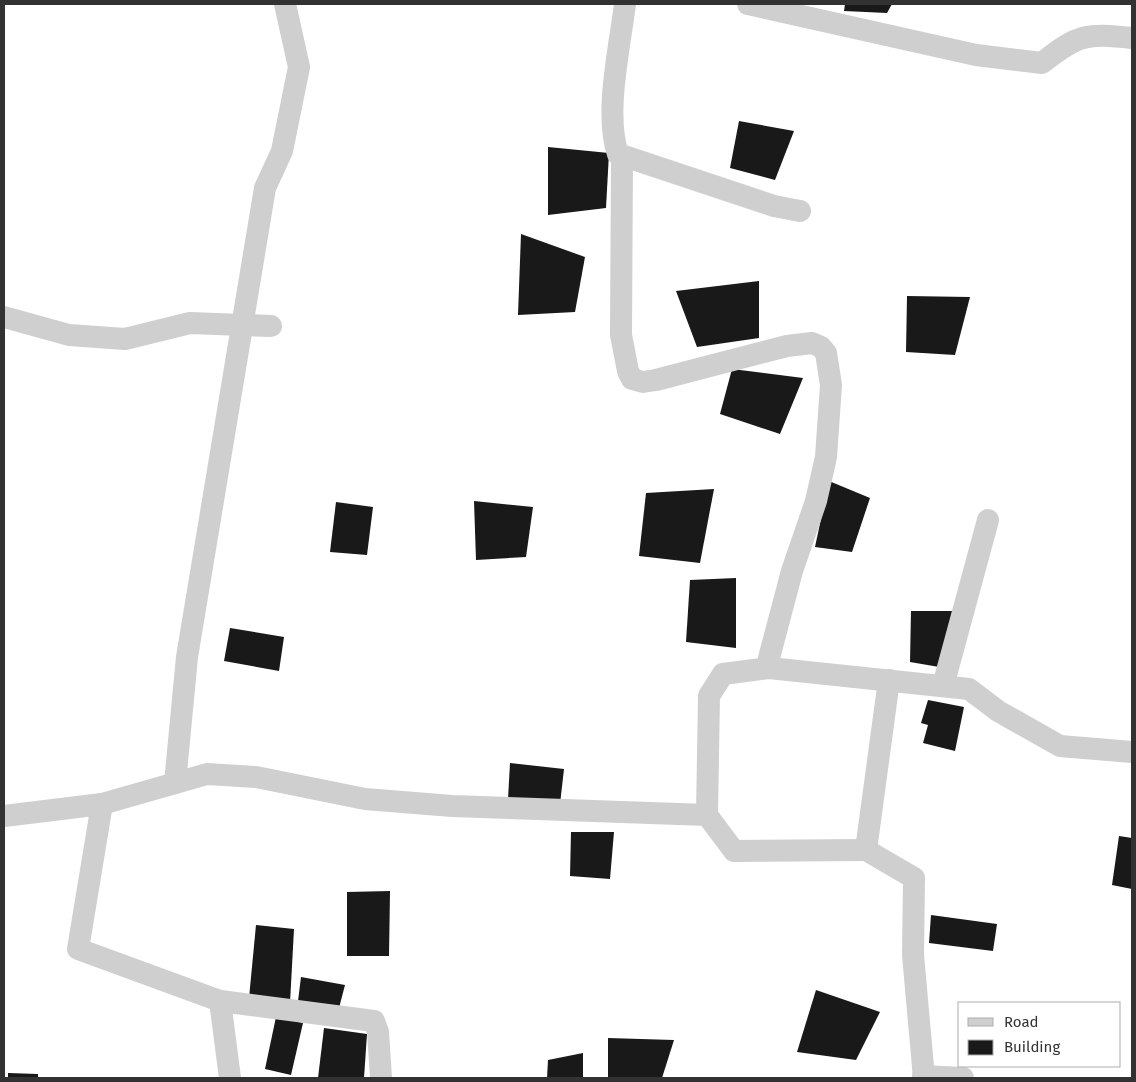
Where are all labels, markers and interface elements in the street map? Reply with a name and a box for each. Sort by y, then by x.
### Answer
legend [958,1002,1121,1067]
text: Road [1004,1013,1039,1031]
text: Building [1004,1038,1060,1056]

